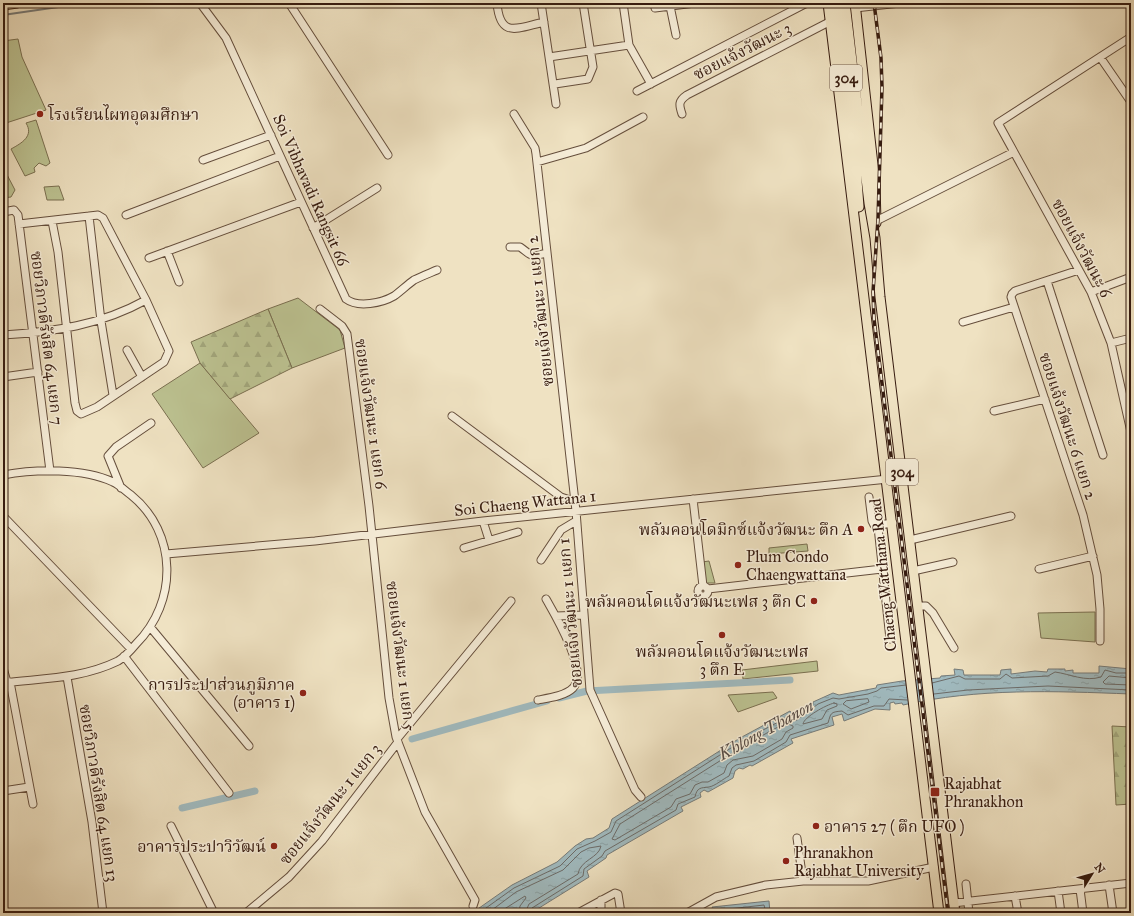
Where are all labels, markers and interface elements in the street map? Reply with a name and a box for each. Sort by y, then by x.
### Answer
street label: ซอยแจ้งวัฒนะ 3 [690,18,794,84]
road number: 304 [830,65,862,91]
place label: โรงเรียนไผทอุดมศึกษา [47,104,199,126]
marker: โรงเรียนไผทอุดมศึกษา [35,109,45,119]
street label: Soi Vibhavadi Rangsit 66 [268,111,353,270]
street label: ซอยแจ้งวัฒนะ 6 [1048,195,1116,301]
street label: ซอยแจ้งวัฒนะ 1 แยก 2 [523,235,557,387]
street label: ซอยวิภาวดีรังสิต 64 แยก 7 [27,250,67,426]
street label: ซอยแจ้งวัฒนะ 1 แยก 6 [351,337,391,491]
street label: ซอยแจ้งวัฒนะ 6 แยก 2 [1035,350,1101,502]
road number: 304 [886,459,918,485]
street label: Soi Chaeng Wattana 1 [453,486,597,521]
street label: Chaeng Watthana Road [866,497,901,653]
place label: พลัมคอนโดมิกซ์แจ้งวัฒนะ ตึก A [639,519,853,539]
marker: พลัมคอนโดมิกซ์แจ้งวัฒนะ ตึก A [856,524,866,534]
street label: ซอยแจ้งวัฒนะ 1 แยก 1 [554,537,586,689]
place label: Plum Condo Chaengwattana [746,547,846,585]
marker: Plum Condo Chaengwattana [733,560,743,570]
street label: ซอยแจ้งวัฒนะ 1 แยก 5 [382,580,420,733]
place label: พลัมคอนโดแจ้งวัฒนะเฟส 3 ตึก C [585,591,806,611]
marker: พลัมคอนโดแจ้งวัฒนะเฟส 3 ตึก C [809,596,819,606]
marker: พลัมคอนโดแจ้งวัฒนะเฟส 3 ตึก E [717,630,727,640]
place label: พลัมคอนโดแจ้งวัฒนะเฟส 3 ตึก E [635,641,809,679]
place label: การประปาส่วนภูมิภาค (อาคาร 1) [148,675,295,713]
marker: การประปาส่วนภูมิภาค (อาคาร 1) [298,688,308,698]
water label: Khlong Thanon [714,695,818,765]
street label: ซอยวิภาวดีรังสิต 64 แยก 13 [76,703,122,883]
street label: ซอยแจ้งวัฒนะ 1 แยก 3 [275,740,385,868]
place label: Rajabhat Phranakhon [944,774,1024,811]
marker: Rajabhat Phranakhon [929,786,941,798]
place label: อาคาร 27 ( ตึก UFO ) [824,817,965,837]
marker: อาคาร 27 ( ตึก UFO ) [811,821,821,831]
place label: อาคารประปาวิวัฒน์ [137,837,266,856]
marker: อาคารประปาวิวัฒน์ [269,841,279,851]
place label: Phranakhon Rajabhat University [794,843,924,880]
north arrow [1072,854,1112,894]
marker: Phranakhon Rajabhat University [781,856,791,866]
text: N [1092,861,1108,876]

